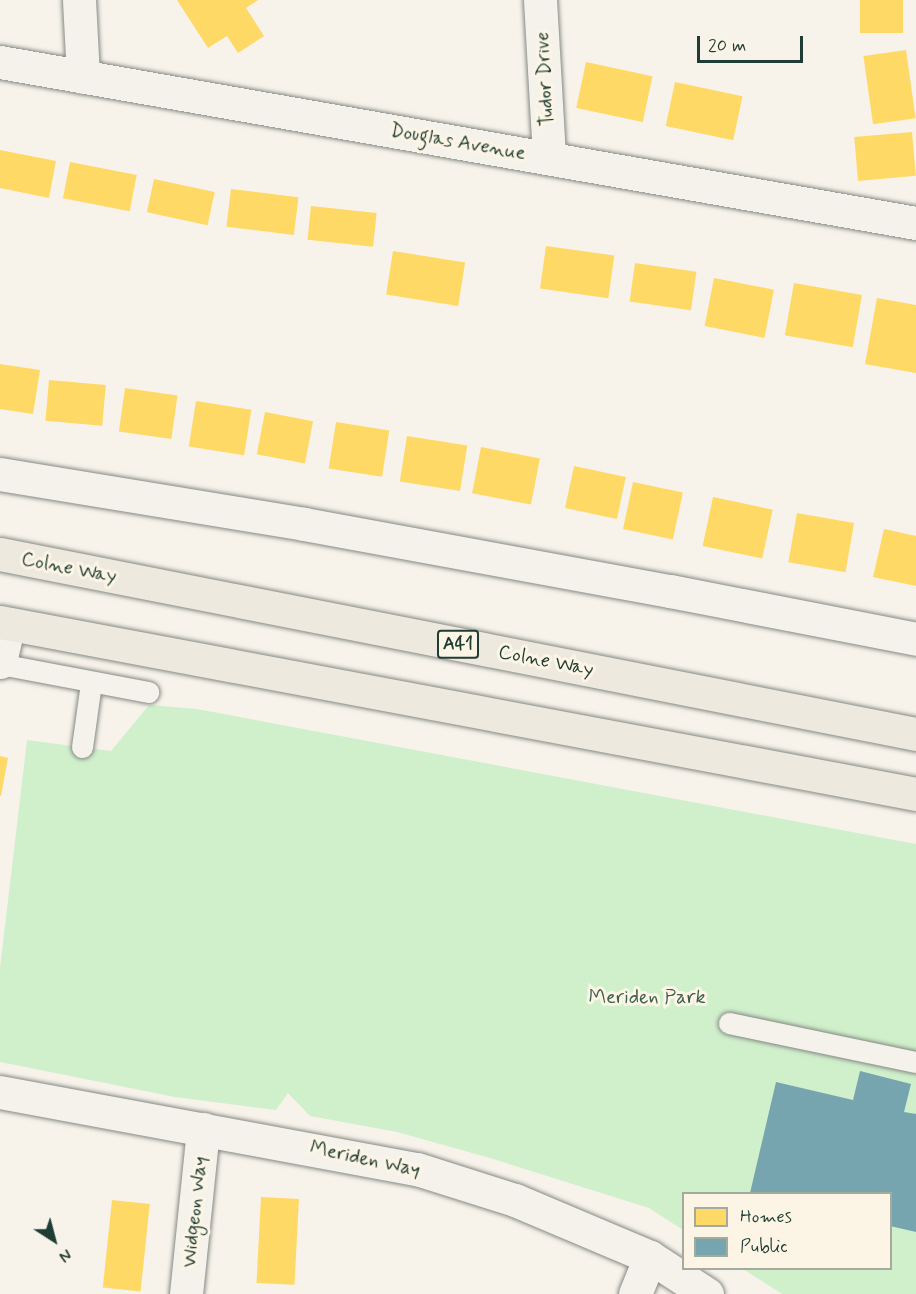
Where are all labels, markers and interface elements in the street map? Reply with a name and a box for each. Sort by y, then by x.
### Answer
scale bar [700,24,806,62]
street label: Tudor Drive [531,31,559,127]
text: 20 m [708,34,746,58]
street label: Douglas Avenue [391,119,525,165]
street label: Colne Way [19,547,119,589]
road number: A41 [437,629,479,659]
street label: Colne Way [496,640,596,682]
park label: Meriden Park [589,985,705,1009]
street label: Meriden Way [307,1135,423,1183]
street label: Widgeon Way [177,1154,213,1270]
legend [682,1192,892,1270]
text: Homes [740,1205,792,1229]
north arrow [24,1210,84,1270]
text: Public [740,1235,788,1259]
text: N [54,1243,75,1267]

